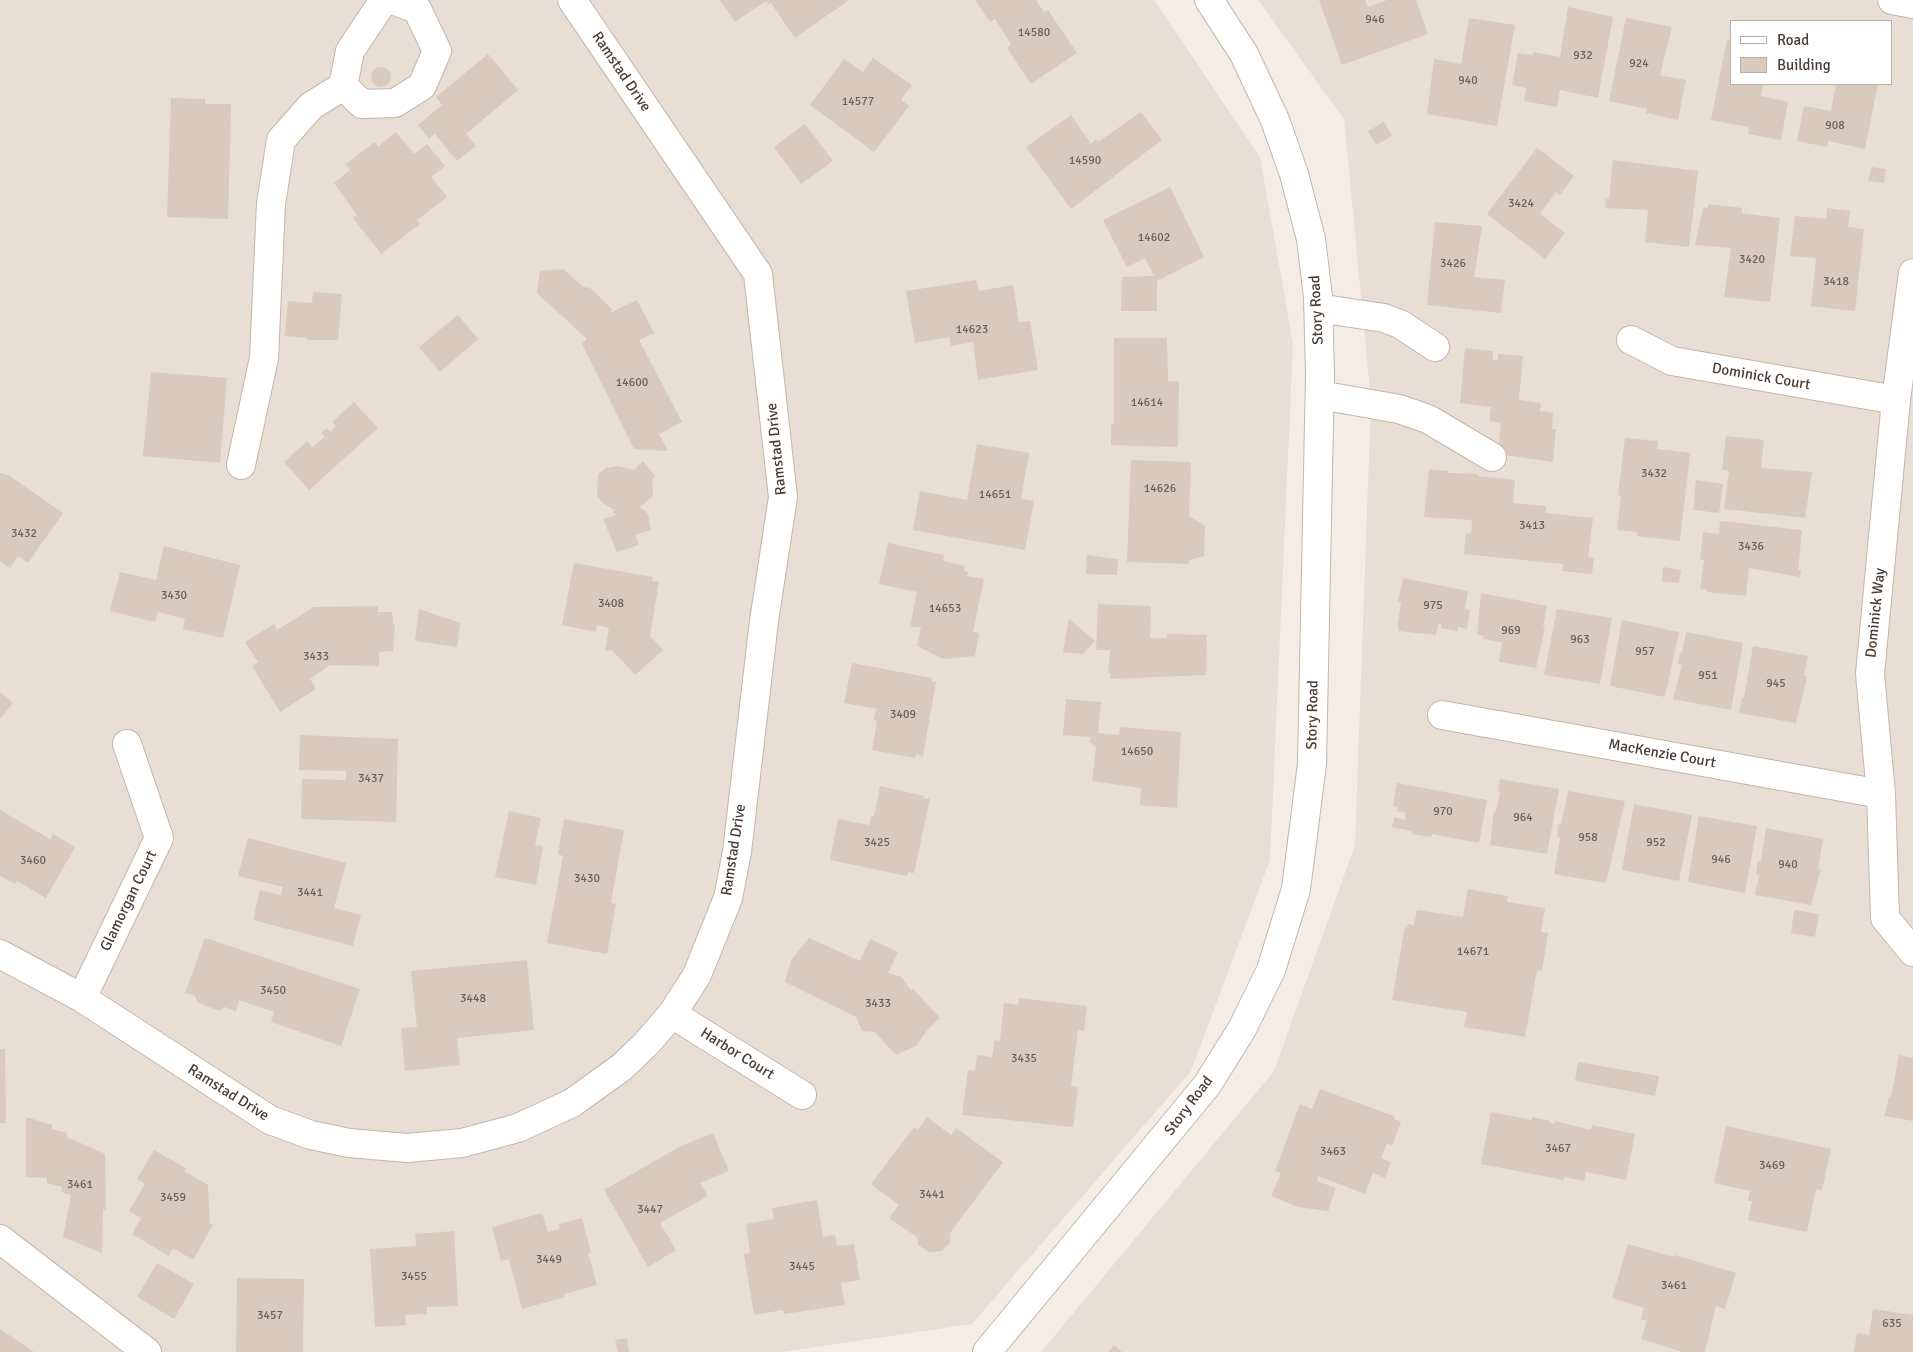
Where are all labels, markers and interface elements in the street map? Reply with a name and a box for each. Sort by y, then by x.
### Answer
house number: 946 [1365,13,1385,27]
legend [1730,20,1893,85]
house number: 14580 [1018,26,1050,40]
street label: Ramstad Drive [588,29,654,115]
text: Road [1777,31,1809,49]
house number: 932 [1573,49,1593,63]
text: Building [1777,56,1831,74]
house number: 924 [1629,57,1649,71]
house number: 940 [1458,74,1478,88]
house number: 14577 [842,95,874,109]
house number: 908 [1825,119,1845,133]
house number: 14590 [1069,154,1101,168]
house number: 3424 [1508,197,1534,211]
house number: 14602 [1138,231,1170,245]
house number: 3420 [1739,253,1765,267]
house number: 3426 [1440,257,1466,271]
street label: Story Road [1306,275,1328,345]
house number: 3418 [1823,275,1849,289]
house number: 14623 [956,323,988,337]
street label: Dominick Court [1710,359,1812,395]
house number: 14600 [616,376,648,390]
house number: 14614 [1131,396,1163,410]
street label: Ramstad Drive [763,402,791,496]
house number: 3432 [1641,467,1667,481]
house number: 14626 [1144,482,1176,496]
house number: 14651 [979,488,1011,502]
house number: 3413 [1519,519,1545,533]
house number: 3432 [11,527,37,541]
house number: 3436 [1738,540,1764,554]
street label: Dominick Way [1862,567,1890,659]
house number: 3430 [161,589,187,603]
house number: 3408 [598,597,624,611]
house number: 975 [1423,599,1443,613]
house number: 14653 [929,602,961,616]
house number: 969 [1501,624,1521,638]
house number: 963 [1570,633,1590,647]
house number: 957 [1635,645,1655,659]
house number: 3433 [303,650,329,664]
house number: 951 [1698,669,1718,683]
house number: 945 [1766,677,1786,691]
street label: Story Road [1303,680,1323,750]
house number: 3409 [890,708,916,722]
street label: MacKenzie Court [1607,736,1717,772]
house number: 14650 [1121,745,1153,759]
house number: 3437 [358,772,384,786]
street label: Ramstad Drive [718,803,750,897]
house number: 970 [1433,805,1453,819]
house number: 964 [1513,811,1533,825]
house number: 958 [1578,831,1598,845]
house number: 3425 [864,836,890,850]
house number: 952 [1646,836,1666,850]
street label: Glamorgan Court [97,848,161,954]
house number: 946 [1711,853,1731,867]
house number: 3460 [20,854,46,868]
house number: 940 [1778,858,1798,872]
house number: 3430 [574,872,600,886]
house number: 3441 [297,886,323,900]
house number: 14671 [1457,945,1489,959]
house number: 3450 [260,984,286,998]
house number: 3448 [460,992,486,1006]
house number: 3433 [865,997,891,1011]
street label: Harbor Court [697,1024,777,1084]
house number: 3435 [1011,1052,1037,1066]
street label: Ramstad Drive [184,1061,272,1125]
street label: Story Road [1161,1073,1217,1139]
house number: 3467 [1545,1142,1571,1156]
house number: 3463 [1320,1145,1346,1159]
house number: 3469 [1759,1159,1785,1173]
house number: 3461 [67,1178,93,1192]
house number: 3441 [919,1188,945,1202]
house number: 3459 [160,1191,186,1205]
house number: 3447 [637,1203,663,1217]
house number: 3449 [536,1253,562,1267]
house number: 3445 [789,1260,815,1274]
house number: 3455 [401,1270,427,1284]
house number: 3461 [1661,1279,1687,1293]
house number: 3457 [257,1309,283,1323]
house number: 635 [1882,1317,1902,1331]

